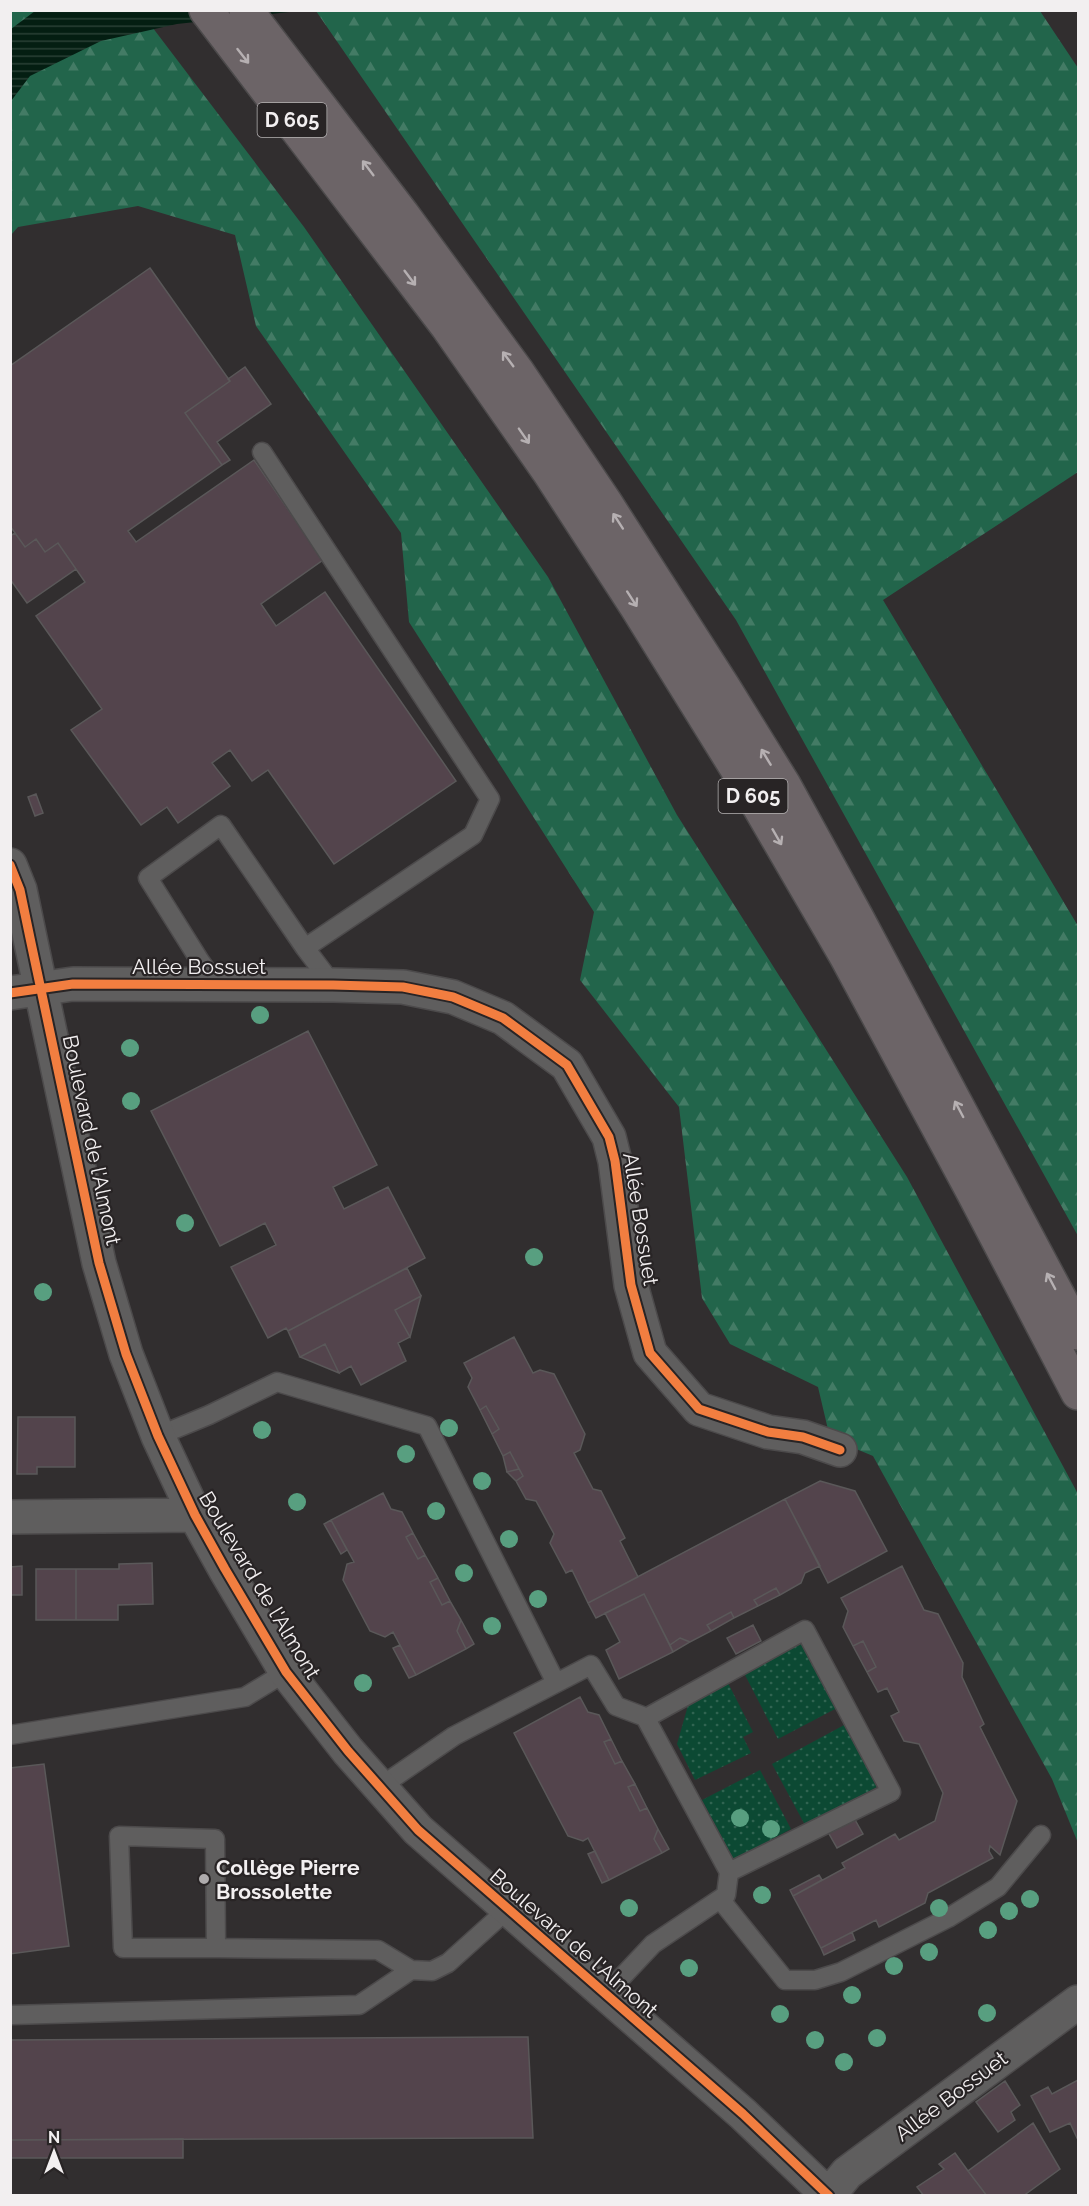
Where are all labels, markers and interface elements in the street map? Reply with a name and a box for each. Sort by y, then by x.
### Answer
one-way arrow [237,48,249,64]
road number: D 605 [258,103,326,137]
one-way arrow [362,161,374,177]
one-way arrow [404,270,417,286]
one-way arrow [502,352,515,368]
one-way arrow [518,428,530,444]
one-way arrow [611,512,624,529]
one-way arrow [626,590,638,607]
one-way arrow [760,749,772,766]
road number: D 605 [718,779,788,813]
one-way arrow [771,828,783,845]
street label: Allée Bossuet [132,954,266,979]
street label: Boulevard de l'Almont [57,1033,127,1247]
one-way arrow [953,1101,965,1118]
street label: Allée Bossuet [618,1151,664,1287]
one-way arrow [1045,1273,1057,1290]
street label: Boulevard de l'Almont [194,1487,326,1683]
place label: Collège Pierre Brossolette [216,1855,360,1904]
street label: Boulevard de l'Almont [485,1863,663,2023]
marker: Collège Pierre Brossolette [197,1872,211,1886]
street label: Allée Bossuet [890,2046,1012,2146]
north arrow [24,2122,84,2182]
text: N [48,2128,60,2147]

